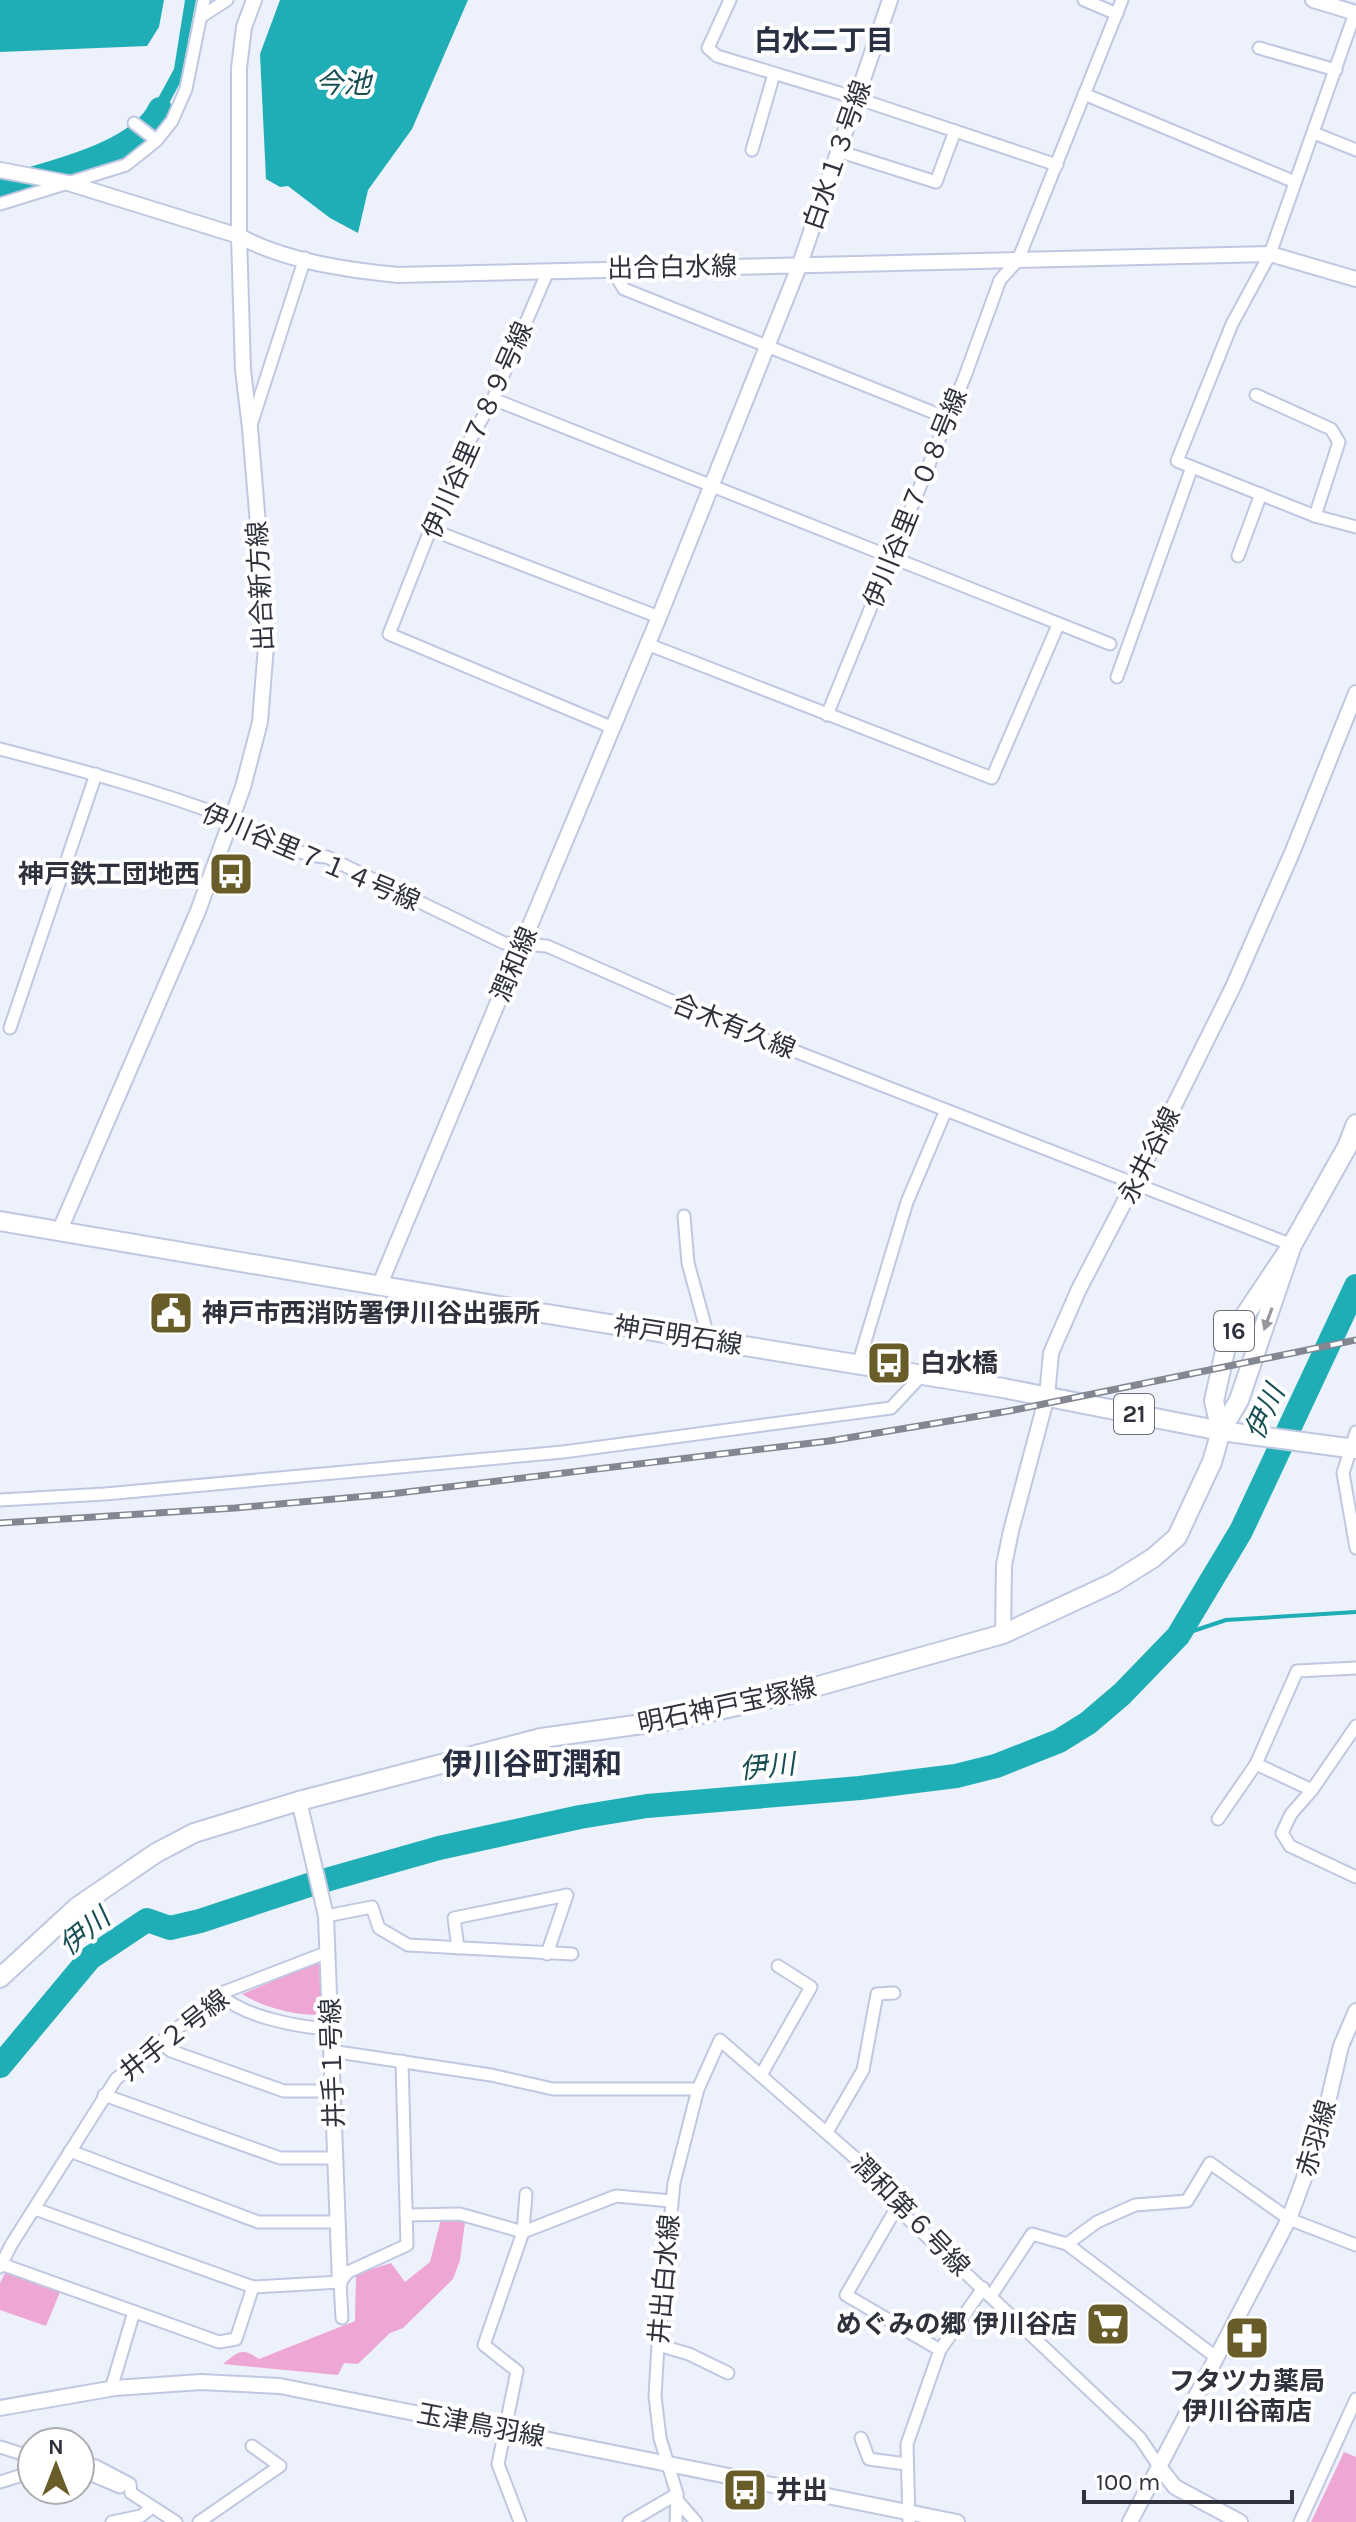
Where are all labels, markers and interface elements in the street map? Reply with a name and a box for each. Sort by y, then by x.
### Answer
district label: 白水二丁目 [754,24,894,57]
water label: 今池 [315,67,374,100]
street label: 白水１３号線 [797,76,878,234]
street label: 出合白水線 [607,251,737,284]
street label: 伊川谷里７８９号線 [416,317,539,543]
street label: 伊川谷里７０８号線 [857,384,974,612]
street label: 出合新方線 [242,520,279,652]
street label: 伊川谷里７１４号線 [197,797,425,917]
bus stop icon: 神戸鉄工団地西 [207,850,255,898]
place label: 神戸鉄工団地西 [18,859,200,890]
street label: 潤和線 [485,922,544,1006]
street label: 合木有久線 [668,988,800,1065]
street label: 永井谷線 [1112,1102,1187,1209]
public building icon: 神戸市西消防署伊川谷出張所 [147,1289,195,1337]
place label: 神戸市西消防署伊川谷出張所 [202,1298,540,1329]
one-way arrow [1262,1308,1274,1332]
street label: 神戸明石線 [611,1310,745,1361]
road number: 16 [1214,1311,1254,1351]
bus stop icon: 白水橋 [865,1339,913,1387]
place label: 白水橋 [920,1348,998,1379]
water label: 伊川 [1238,1377,1293,1445]
road number: 21 [1114,1394,1154,1434]
street label: 明石神戸宝塚線 [635,1671,819,1740]
district label: 伊川谷町潤和 [442,1746,622,1782]
water label: 伊川 [737,1747,800,1786]
water label: 伊川 [52,1899,119,1962]
street label: 井手２号線 [114,1983,235,2088]
street label: 井手１号線 [315,1997,350,2128]
street label: 赤羽線 [1290,2096,1343,2180]
street label: 潤和第６号線 [845,2148,976,2282]
street label: 井出白水線 [643,2213,686,2345]
supermarket icon: めぐみの郷 伊川谷店 [1084,2300,1132,2348]
place label: めぐみの郷 伊川谷店 [836,2309,1077,2340]
pharmacy icon: フタツカ薬局 伊川谷南店 [1223,2314,1271,2362]
place label: フタツカ薬局 伊川谷南店 [1169,2366,1325,2427]
street label: 玉津鳥羽線 [414,2398,548,2453]
north arrow [16,2426,96,2506]
text: N [48,2434,64,2460]
scale bar [1084,2454,1292,2504]
bus stop icon: 井出 [721,2466,769,2514]
text: 100 m [1096,2468,1161,2496]
place label: 井出 [776,2475,828,2506]

